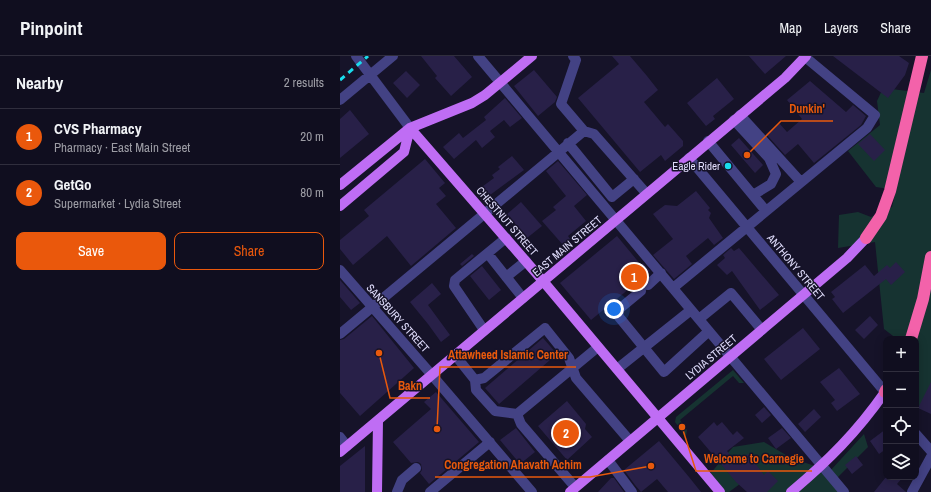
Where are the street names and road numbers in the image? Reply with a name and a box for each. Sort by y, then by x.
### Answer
street label: CHESTNUT STREET [473,184,541,259]
street label: EAST MAIN STREET [529,213,605,279]
street label: ANTHONY STREET [764,230,828,303]
street label: SANSBURY STREET [364,281,433,356]
street label: LYDIA STREET [682,331,740,383]

